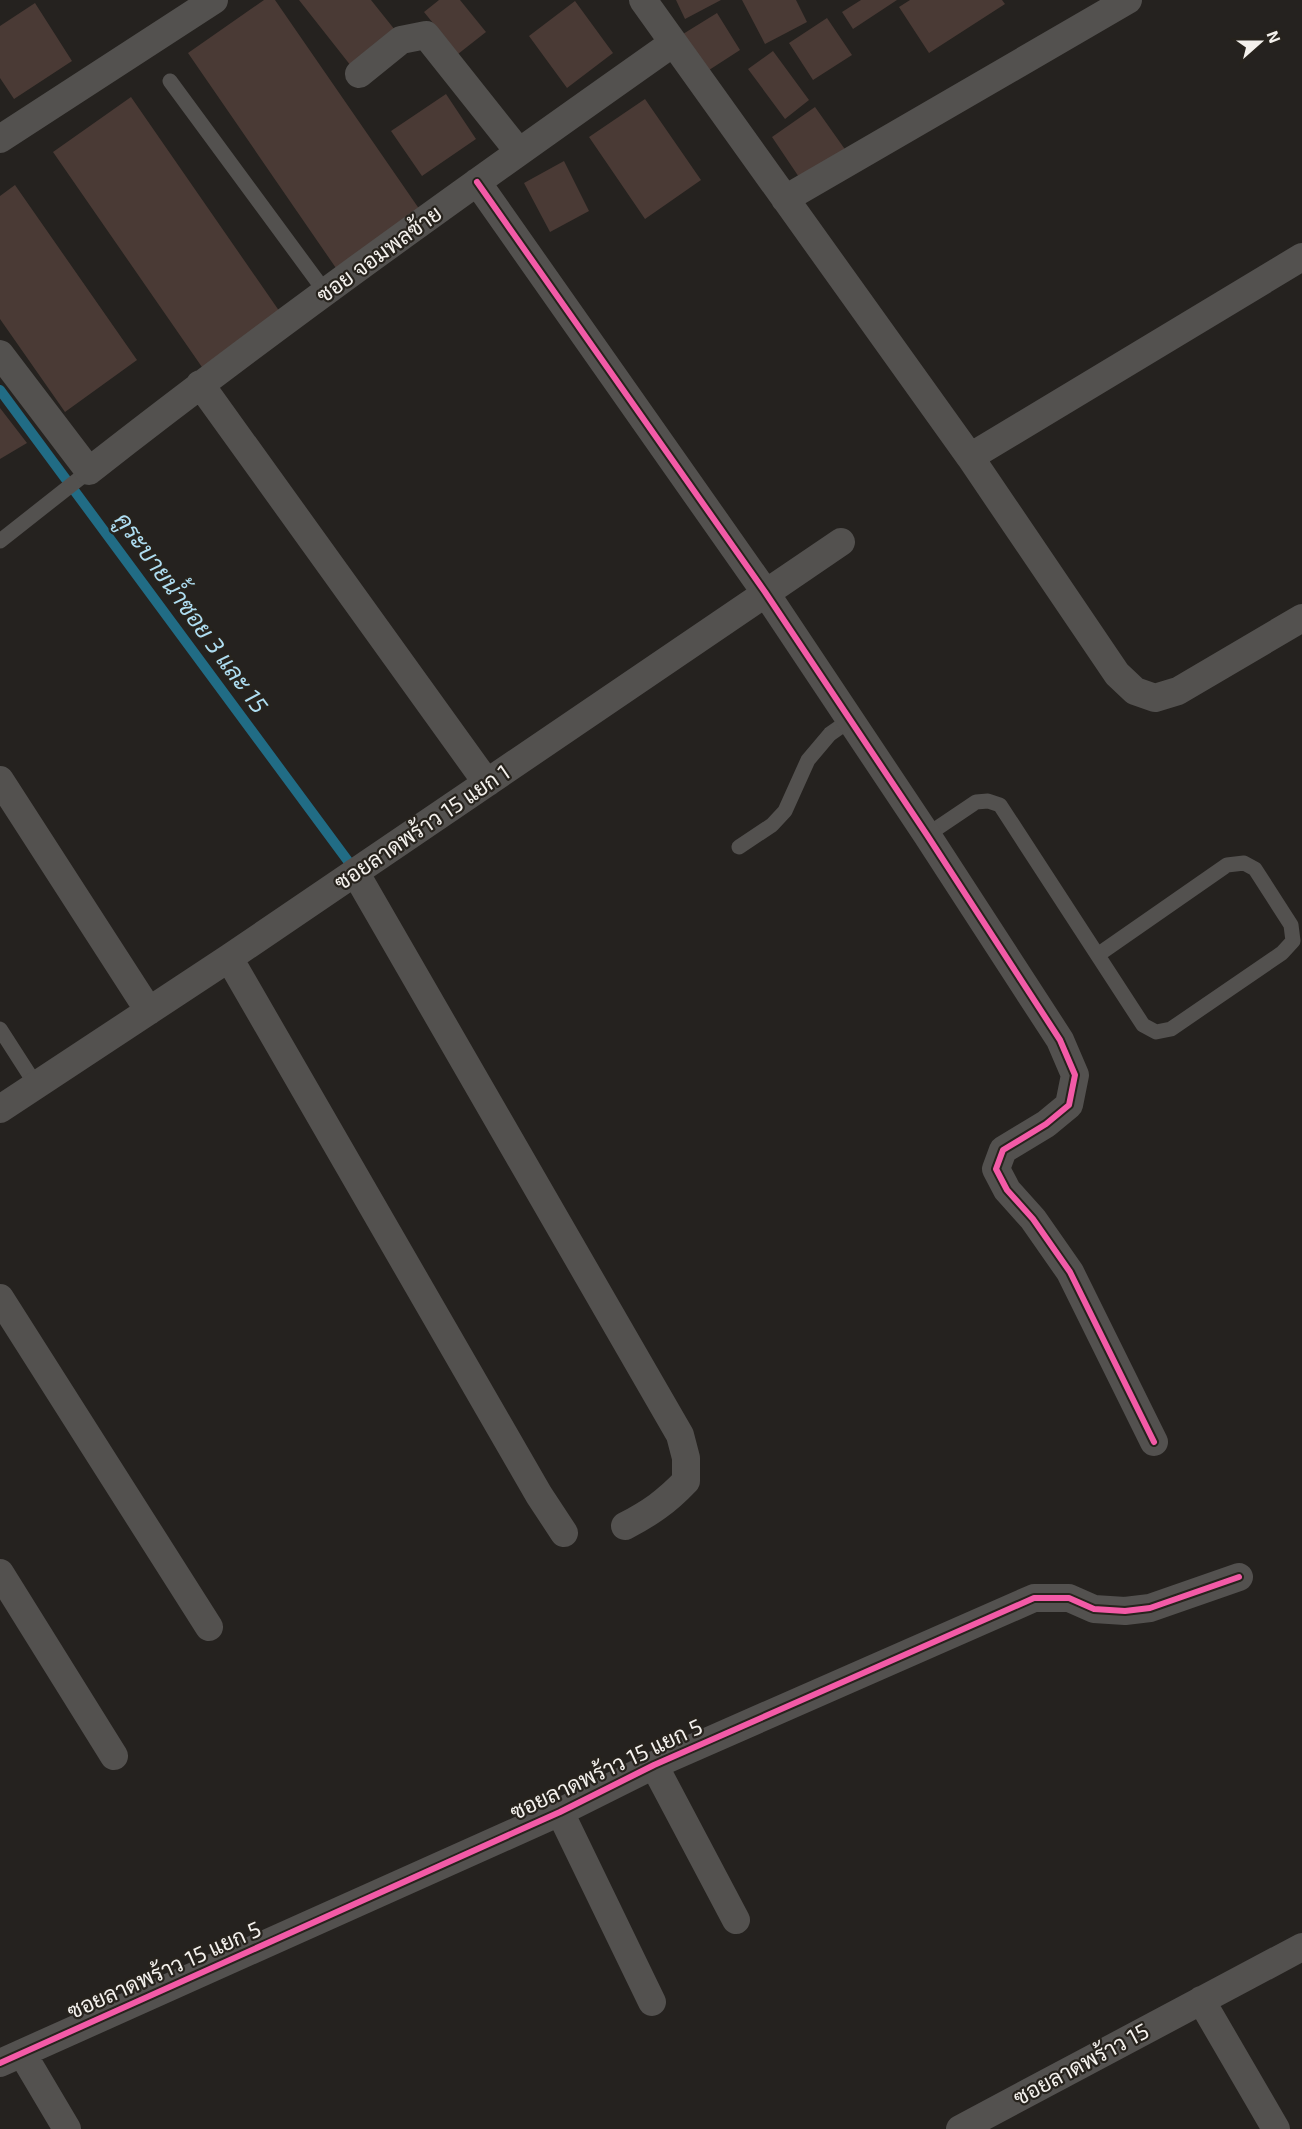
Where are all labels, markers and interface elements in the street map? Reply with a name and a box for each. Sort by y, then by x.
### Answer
north arrow [1230,12,1290,72]
text: N [1264,28,1285,45]
street label: ซอย จอมพลซ้าย [311,199,446,307]
water label: คูระบายน้ำซอย 3 และ 15 [106,504,278,721]
street label: ซอยลาดพร้าว 15 แยก 1 [329,758,514,895]
street label: ซอยลาดพร้าว 15 แยก 5 [505,1712,706,1824]
street label: ซอยลาดพร้าว 15 แยก 5 [63,1915,264,2023]
street label: ซอยลาดพร้าว 15 [1008,2017,1153,2110]

